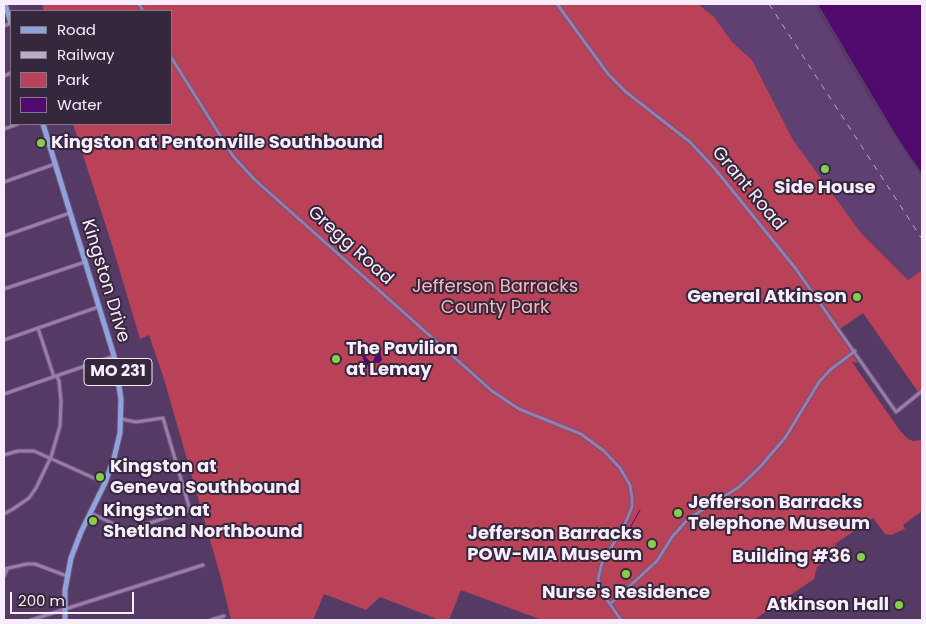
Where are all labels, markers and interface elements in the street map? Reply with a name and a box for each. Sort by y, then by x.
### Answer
legend [10,10,172,125]
text: Road [57,19,96,40]
text: Railway [57,44,115,65]
text: Park [57,69,89,90]
text: Water [57,94,102,115]
place label: Kingston at Pentonville Southbound [51,132,383,154]
marker: Kingston at Pentonville Southbound [35,137,47,149]
street label: Grant Road [707,143,789,235]
marker: Side House [819,163,831,175]
place label: Side House [774,177,876,199]
street label: Gregg Road [303,202,397,290]
street label: Kingston Drive [76,217,134,345]
park label: Jefferson Barracks County Park [412,276,578,318]
place label: General Atkinson [687,286,847,308]
marker: General Atkinson [851,291,863,303]
place label: The Pavilion at Lemay [346,338,458,380]
marker: The Pavilion at Lemay [330,353,342,365]
road number: MO 231 [84,358,152,386]
place label: Kingston at Geneva Southbound [110,456,300,498]
marker: Kingston at Geneva Southbound [94,471,106,483]
place label: Jefferson Barracks Telephone Museum [688,492,870,534]
place label: Kingston at Shetland Northbound [103,500,303,542]
marker: Jefferson Barracks Telephone Museum [672,507,684,519]
marker: Kingston at Shetland Northbound [87,515,99,527]
place label: Jefferson Barracks POW-MIA Museum [467,523,642,566]
marker: Jefferson Barracks POW-MIA Museum [646,538,658,550]
place label: Building #36 [732,546,851,568]
marker: Building #36 [855,551,867,563]
marker: Nurse's Residence [620,568,632,580]
scale bar [12,582,136,614]
place label: Nurse's Residence [542,582,710,604]
text: 200 m [18,590,65,611]
place label: Atkinson Hall [766,594,889,616]
marker: Atkinson Hall [893,599,905,611]

